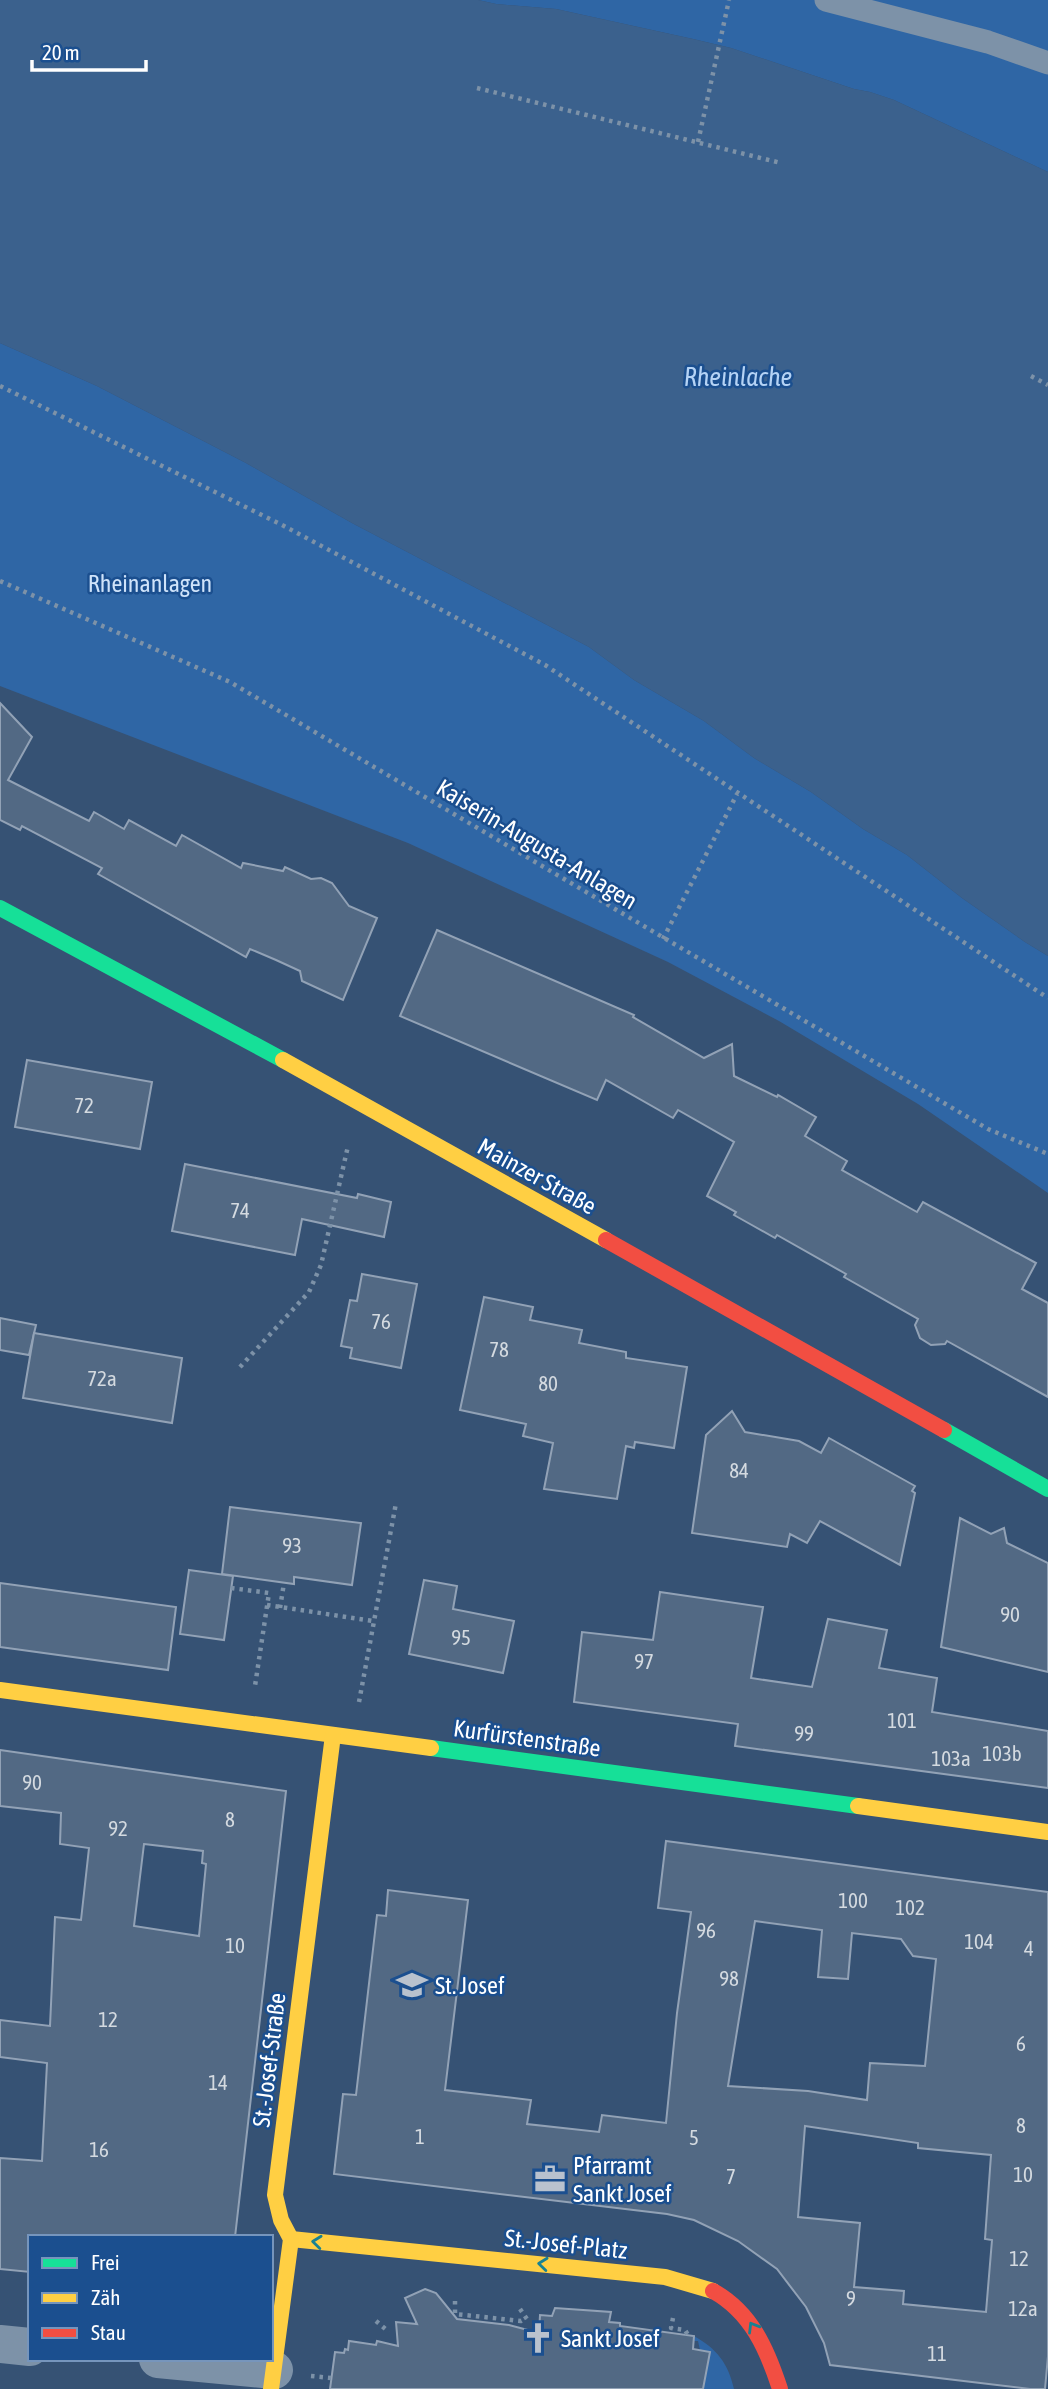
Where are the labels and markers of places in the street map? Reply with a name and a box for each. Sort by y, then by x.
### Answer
school or university icon: St. Josef [395,1968,429,2002]
place label: St. Josef [435,1972,505,1999]
place label: Pfarramt Sankt Josef [573,2152,672,2207]
office icon: Pfarramt Sankt Josef [533,2162,567,2196]
church icon: Sankt Josef [521,2321,555,2355]
place label: Sankt Josef [561,2325,660,2352]

